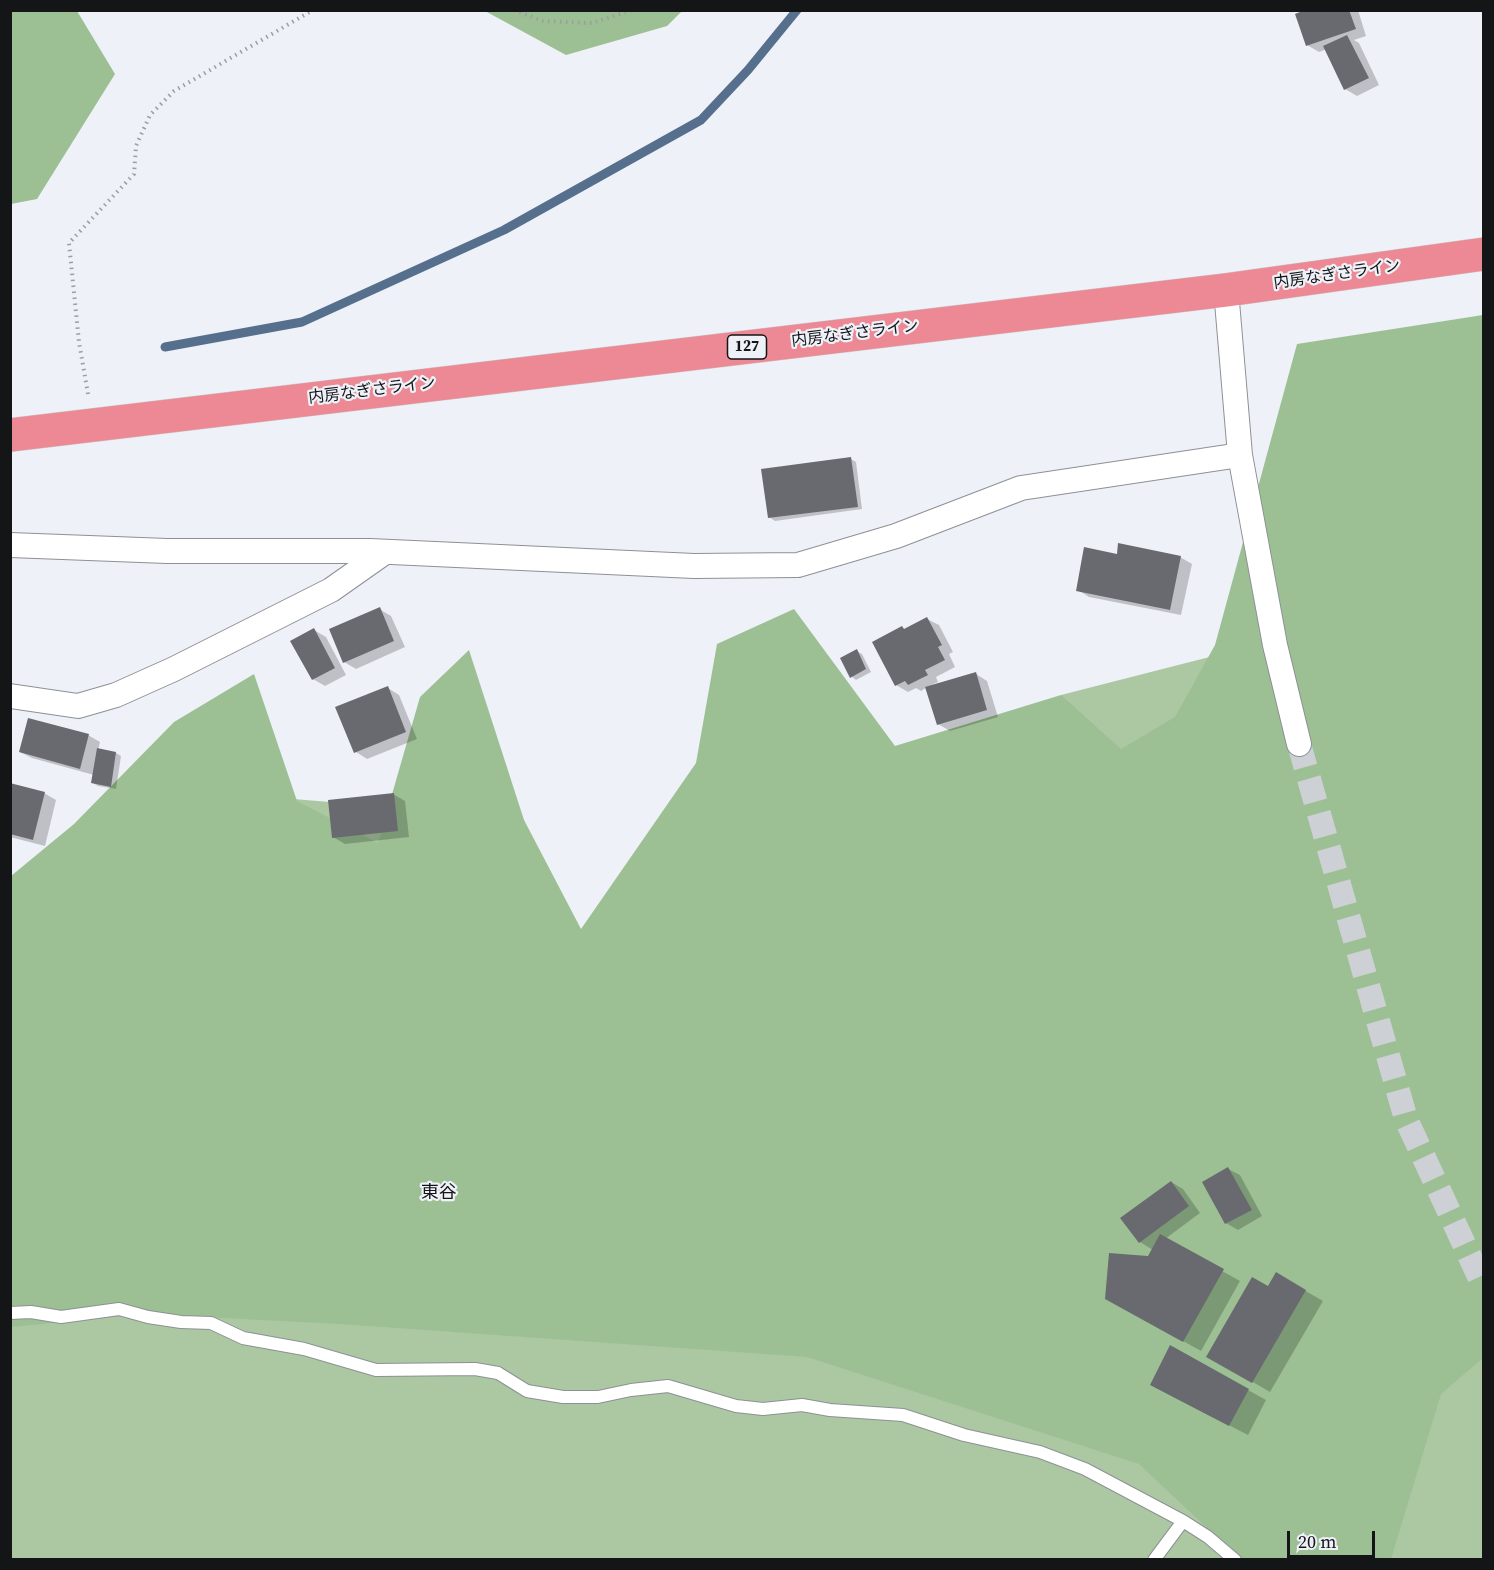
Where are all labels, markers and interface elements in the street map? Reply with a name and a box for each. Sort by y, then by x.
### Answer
street label: 内房なぎさライン [1272,257,1402,293]
street label: 内房なぎさライン [790,317,920,351]
road number: 127 [728,335,766,359]
street label: 内房なぎさライン [307,374,437,408]
district label: 東谷 [421,1182,457,1204]
scale bar [1290,1519,1378,1557]
text: 20 m [1298,1529,1336,1554]

